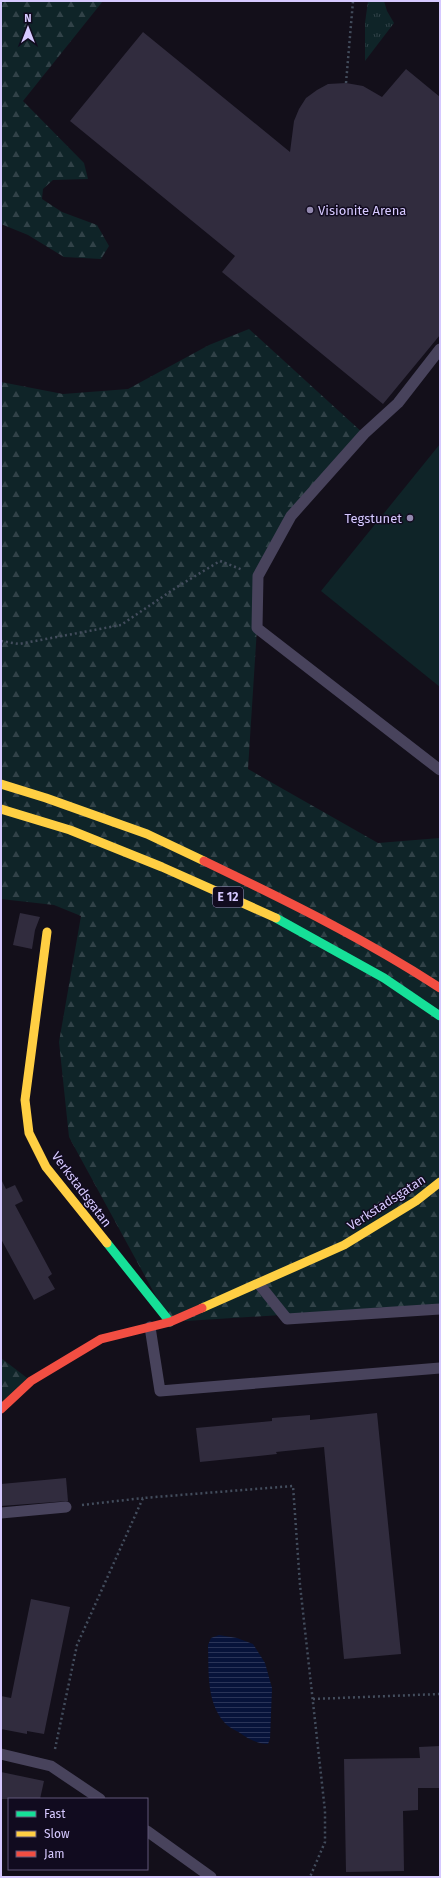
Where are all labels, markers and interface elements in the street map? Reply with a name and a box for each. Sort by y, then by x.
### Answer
north arrow [8,8,48,48]
text: N [24,12,32,25]
place label: Visionite Arena [318,203,406,218]
marker: Visionite Arena [305,205,315,215]
place label: Tegstunet [345,511,402,526]
marker: Tegstunet [405,513,415,523]
road number: E 12 [213,887,243,907]
street label: Verkstadsgatan [49,1149,115,1230]
street label: Verkstadsgatan [344,1172,428,1233]
legend [8,1798,148,1870]
text: Fast [44,1807,66,1821]
text: Slow [44,1827,70,1841]
text: Jam [44,1847,64,1861]

